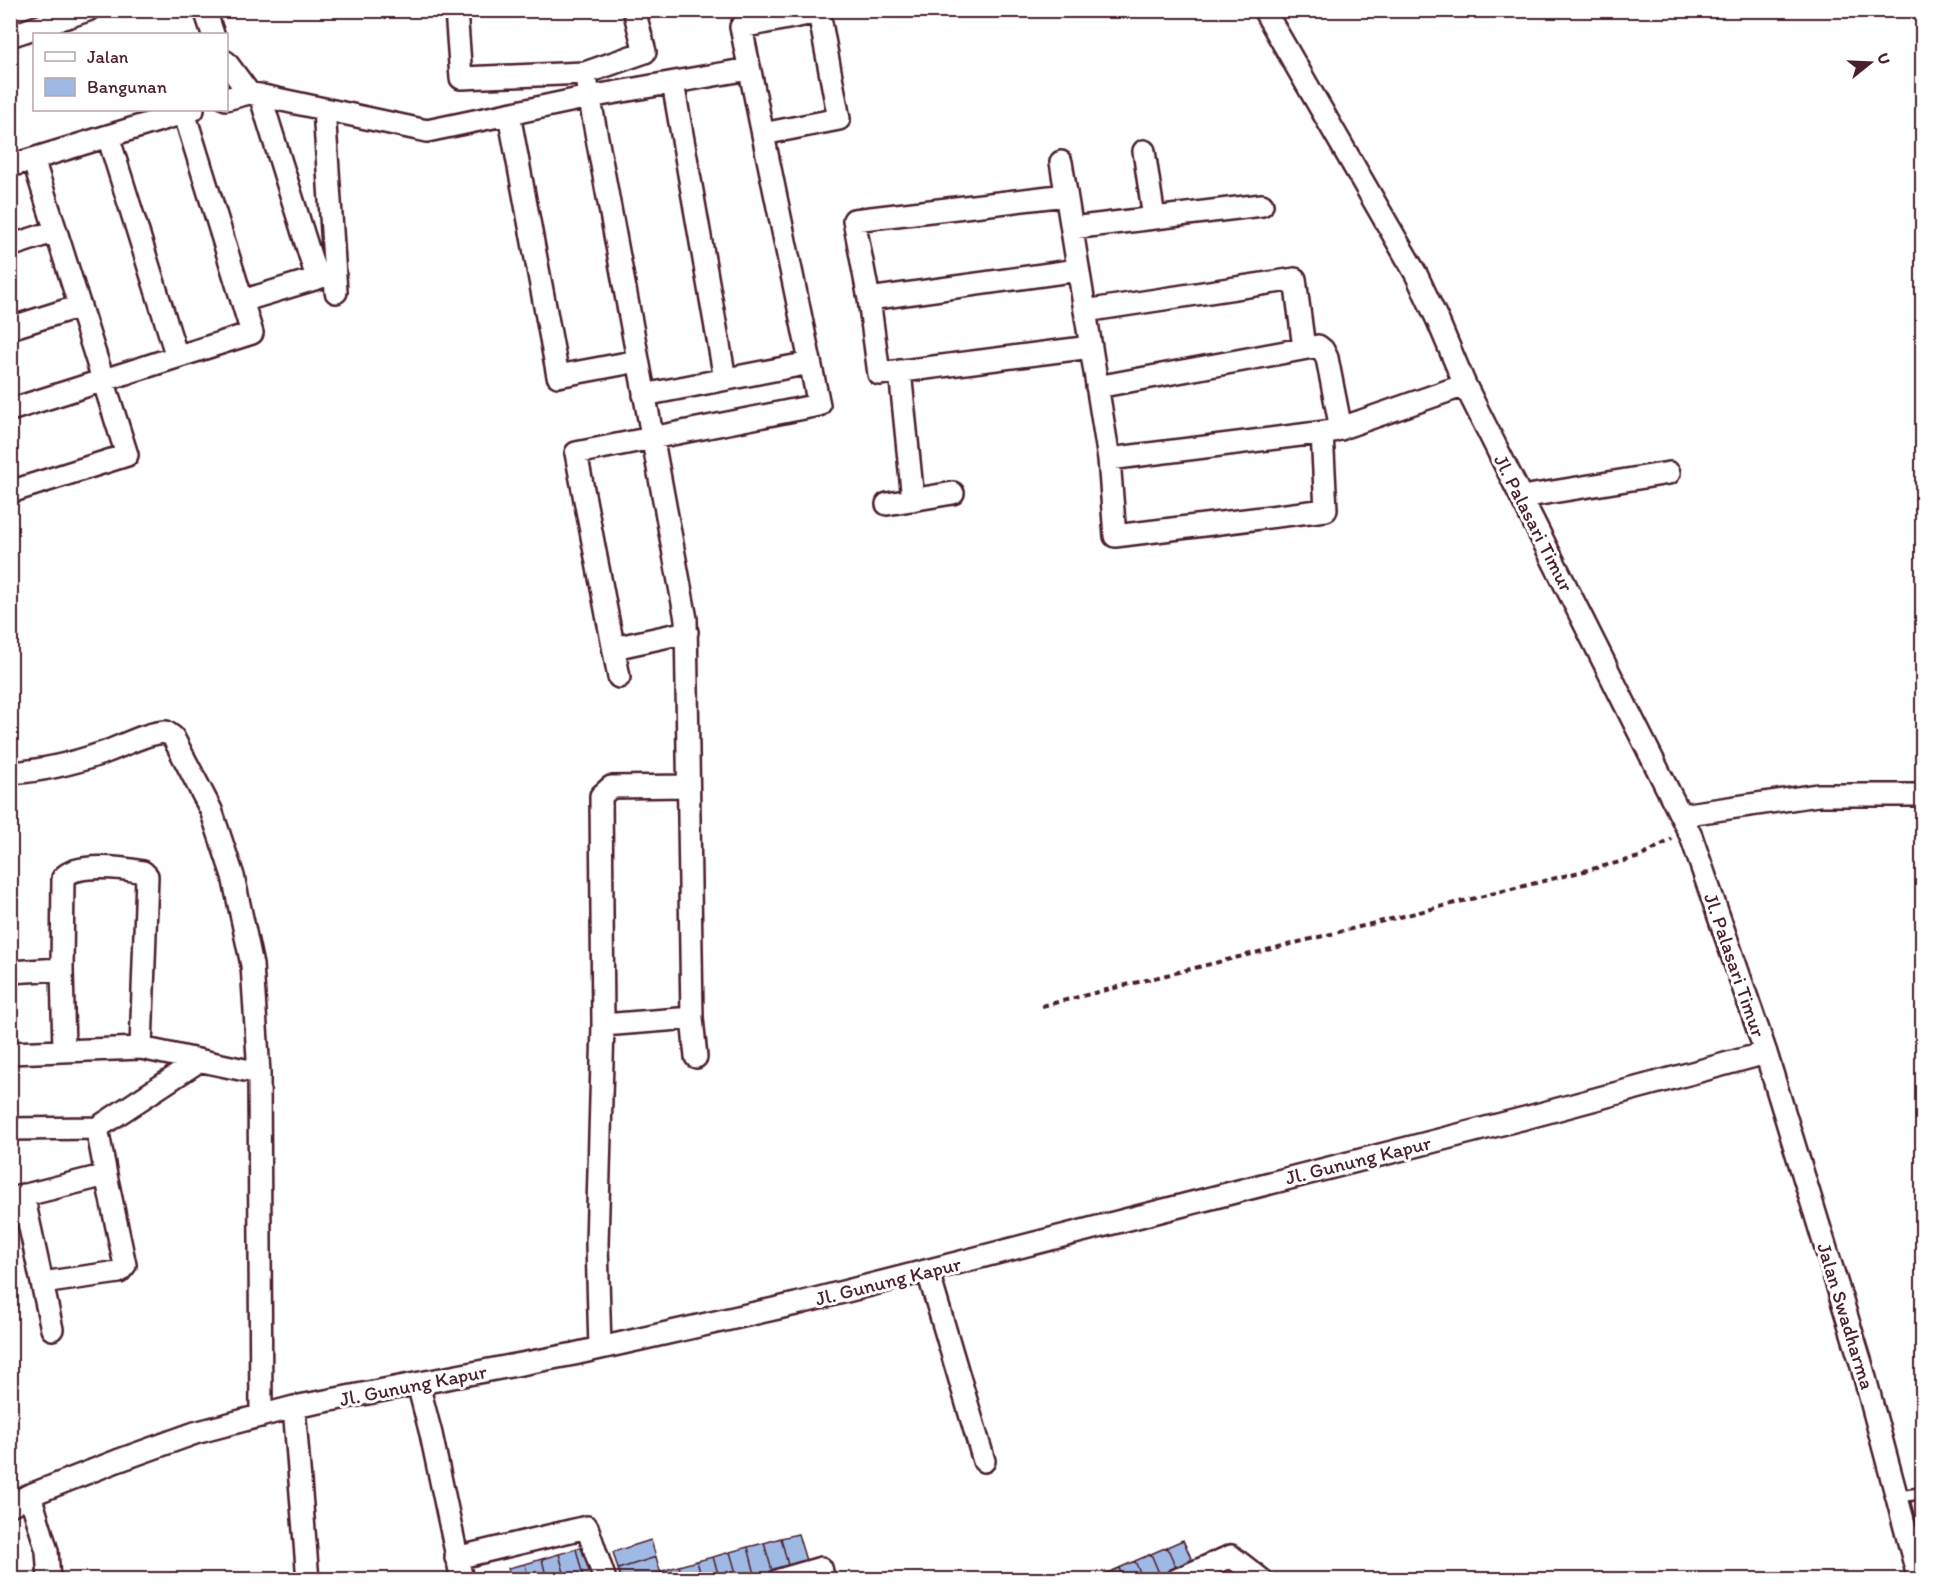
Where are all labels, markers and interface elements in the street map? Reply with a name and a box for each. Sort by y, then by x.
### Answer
legend [33,33,228,111]
north arrow [1840,33,1900,93]
text: Jalan [87,46,129,68]
text: U [1873,51,1894,66]
text: Bangunan [87,76,167,98]
street label: Jl. Palasari Timur [1489,450,1579,596]
street label: Jl. Palasari Timur [1699,890,1771,1040]
street label: Jl. Gunung Kapur [1283,1130,1433,1190]
street label: Jalan Swadharma [1812,1240,1880,1392]
street label: Jl. Gunung Kapur [813,1251,963,1311]
street label: Jl. Gunung Kapur [337,1359,489,1411]

